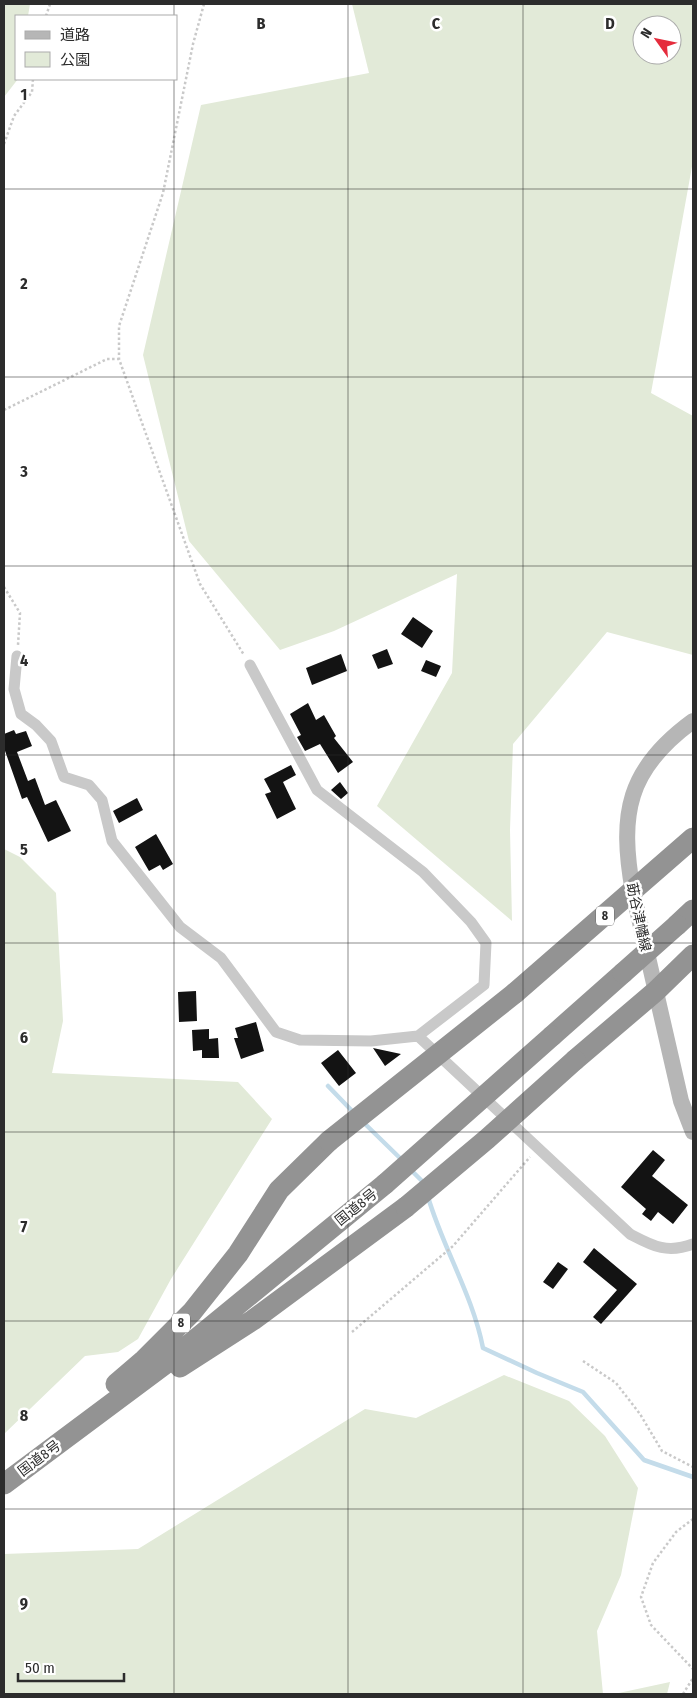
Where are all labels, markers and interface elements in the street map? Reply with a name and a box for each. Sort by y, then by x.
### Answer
text: B [257,14,266,33]
text: C [432,14,441,33]
text: D [605,14,615,33]
legend [15,15,178,80]
north arrow [632,15,682,65]
text: N [637,25,656,41]
text: 道路 [60,26,90,44]
text: 公園 [60,51,90,69]
text: 1 [21,85,27,104]
text: 2 [19,274,28,293]
text: 3 [19,462,28,481]
text: 4 [20,651,28,670]
text: 5 [20,840,28,859]
street label: 莇谷津幡線 [623,881,654,953]
road number: 8 [596,906,614,926]
text: 6 [20,1028,28,1047]
street label: 国道8号 [332,1185,381,1229]
text: 7 [21,1217,28,1236]
road number: 8 [172,1314,190,1332]
text: 8 [20,1406,29,1425]
street label: 国道8号 [15,1437,64,1480]
text: 9 [20,1594,28,1613]
scale bar [18,1650,124,1682]
text: 50 m [25,1659,55,1677]

